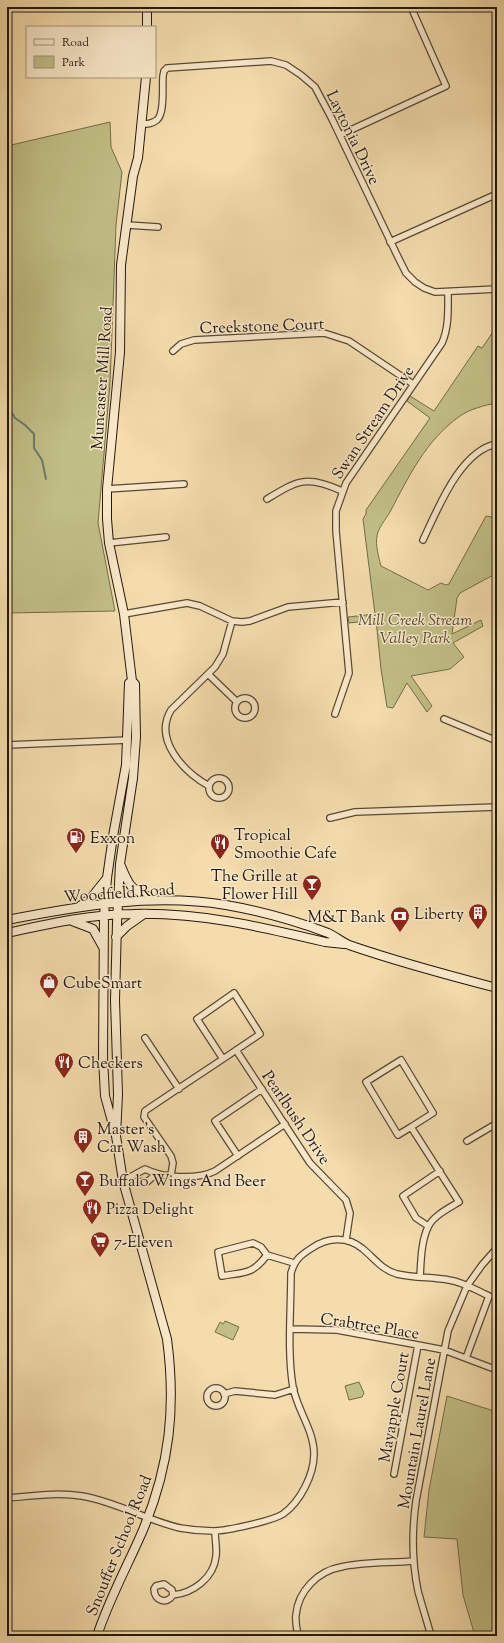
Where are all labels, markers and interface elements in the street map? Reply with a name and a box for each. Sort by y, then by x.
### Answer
legend [26,26,156,78]
text: Road [62,34,89,52]
text: Park [62,54,85,72]
street label: Laytonia Drive [319,87,385,189]
street label: Muncaster Mill Road [87,306,120,451]
street label: Creekstone Court [199,314,325,341]
street label: Swan Stream Drive [327,362,421,485]
park label: Mill Creek Stream Valley Park [358,610,472,651]
place label: Tropical Smoothie Cafe [234,825,337,866]
fuel station icon: Exxon [65,826,87,854]
place label: Exxon [90,828,136,851]
restaurant icon: Tropical Smoothie Cafe [209,832,231,860]
place label: The Grille at Flower Hill [211,866,299,907]
bar icon: The Grille at Flower Hill [301,873,323,901]
street label: Woodfield Road [63,879,176,910]
building icon: Liberty [467,902,489,930]
place label: Liberty [414,904,464,927]
bank icon: M&T Bank [389,905,411,933]
place label: M&T Bank [308,907,386,930]
shop icon: CubeSmart [38,971,60,999]
place label: CubeSmart [63,973,143,996]
restaurant icon: Checkers [53,1051,75,1079]
place label: Checkers [78,1053,143,1076]
street label: Pearlbush Drive [255,1067,335,1170]
place label: Master's Car Wash [97,1119,167,1160]
building icon: Master's Car Wash [72,1126,94,1154]
bar icon: Buffalo Wings And Beer [74,1169,96,1197]
place label: Buffalo Wings And Beer [99,1171,266,1194]
restaurant icon: Pizza Delight [81,1197,103,1225]
place label: Pizza Delight [106,1199,194,1222]
supermarket icon: 7-Eleven [89,1230,111,1258]
place label: 7-Eleven [114,1232,174,1255]
street label: Crabtree Place [319,1308,421,1347]
street label: Mayapple Court [374,1350,417,1464]
street label: Mountain Laurel Lane [394,1356,443,1511]
street label: Snouffer School Road [82,1472,159,1620]

